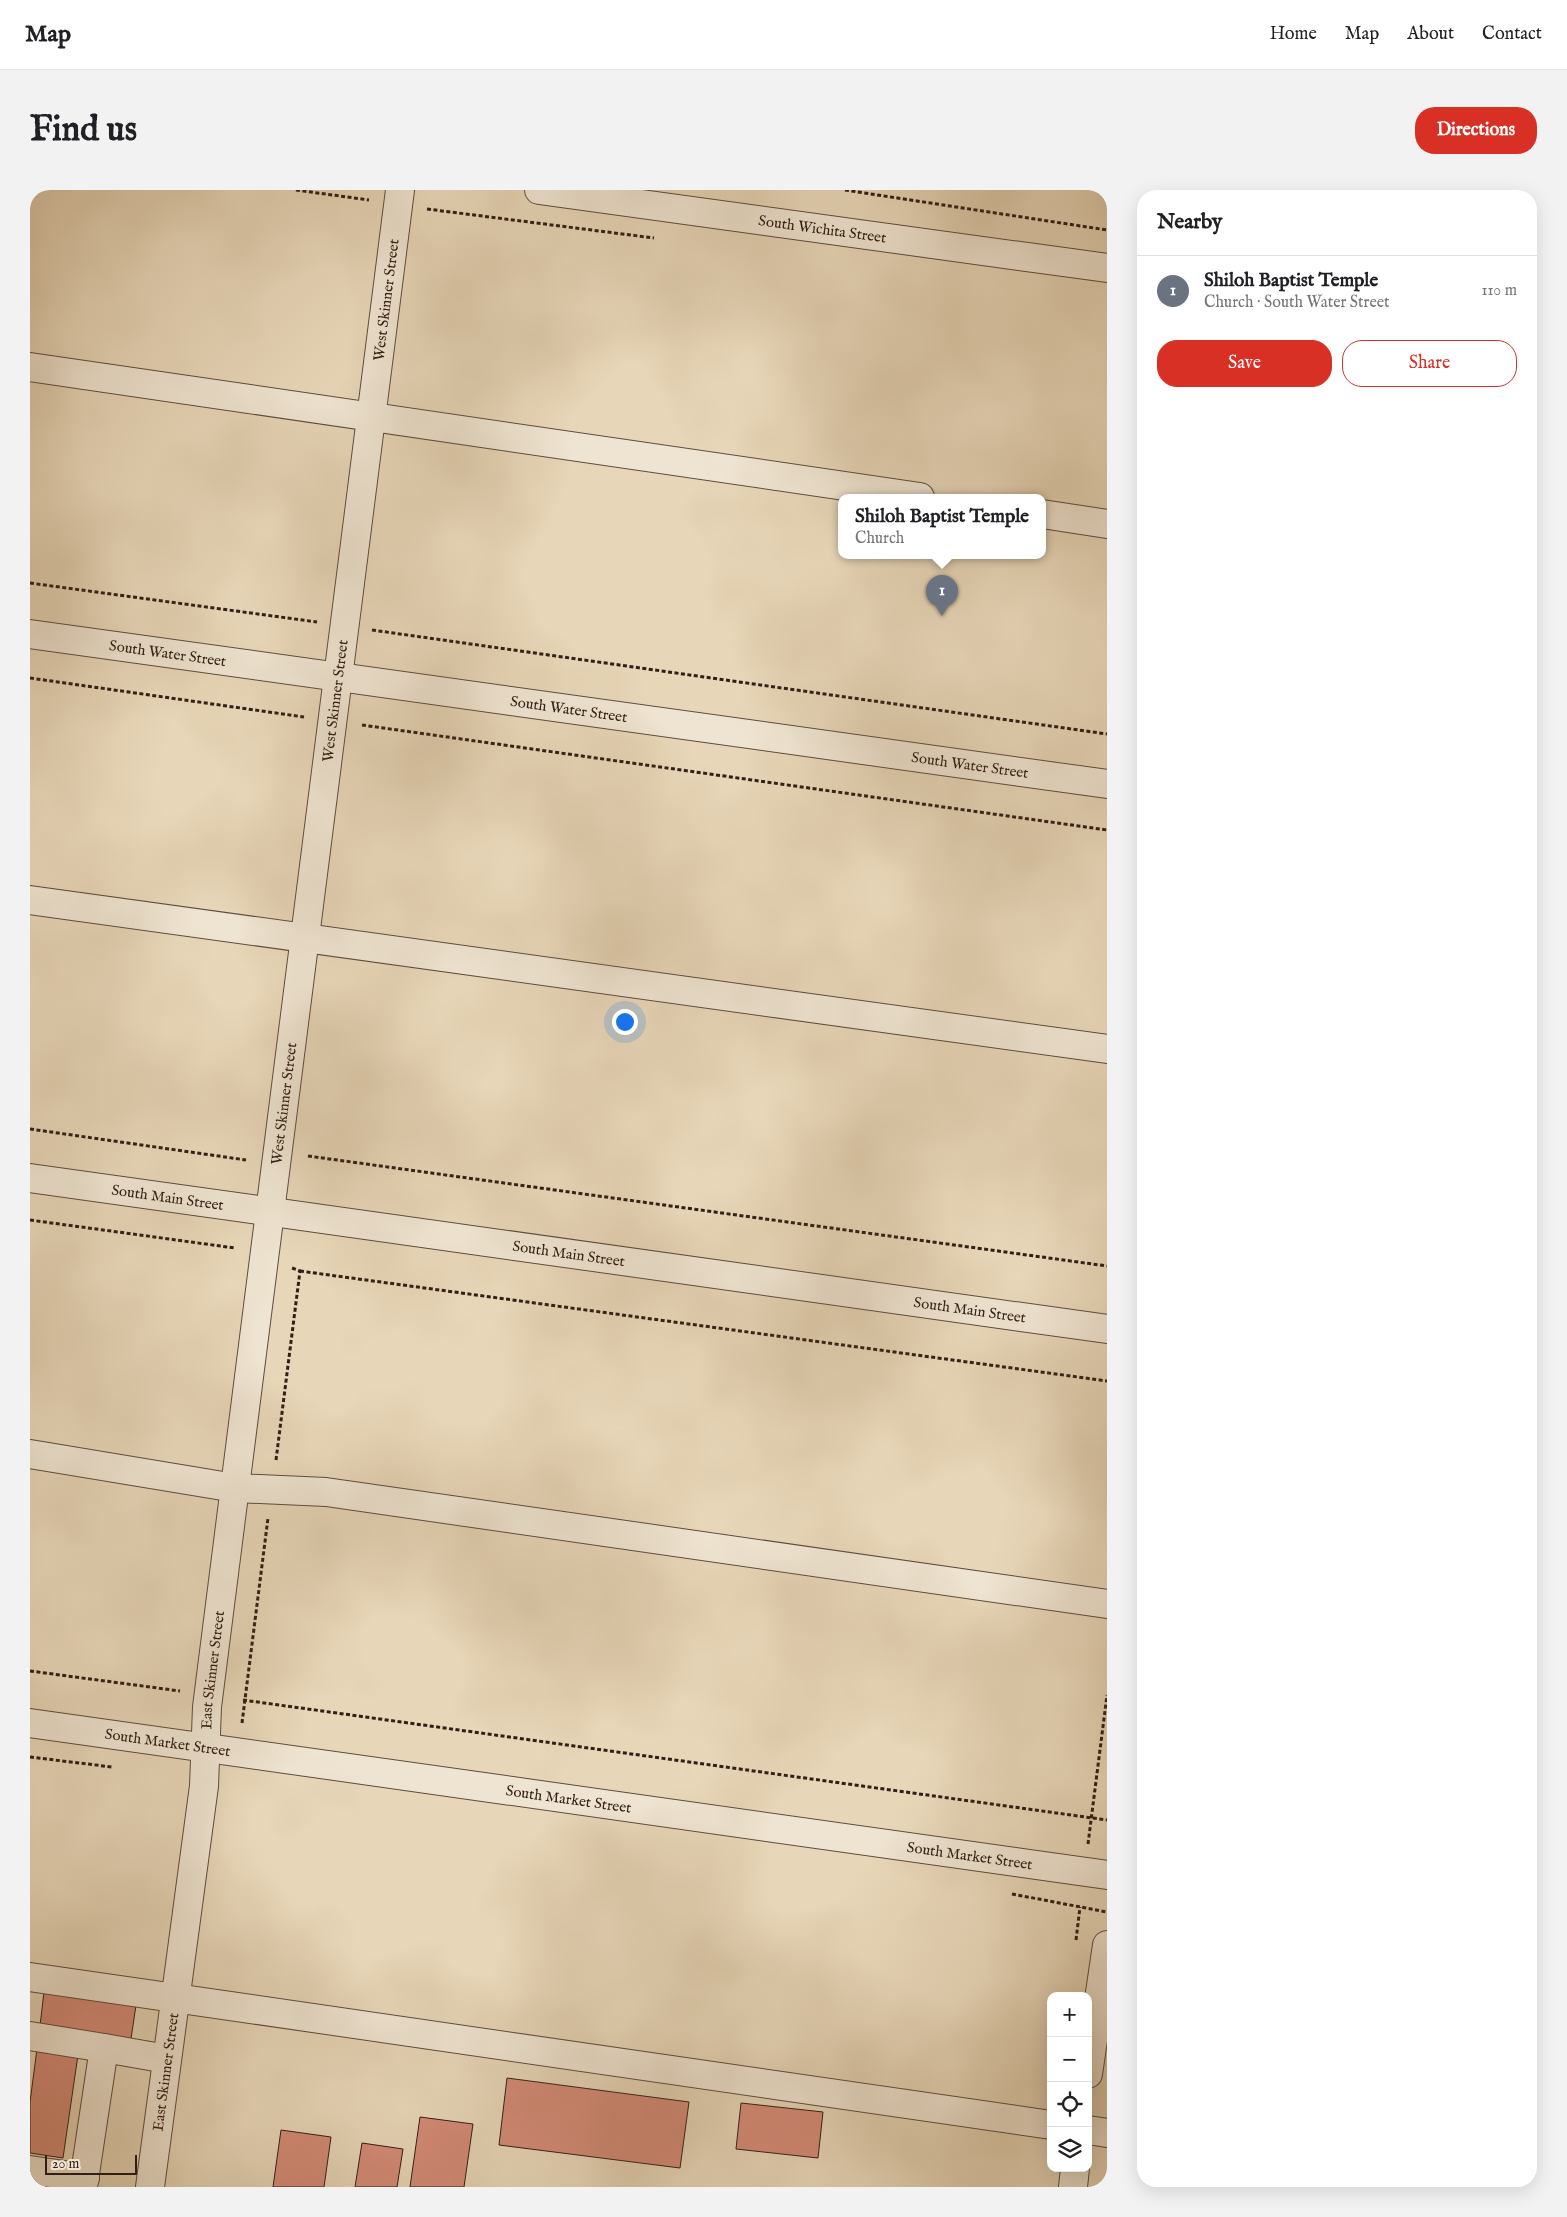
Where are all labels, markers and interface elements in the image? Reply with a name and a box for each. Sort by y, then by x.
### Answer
text: Map [25,19,71,50]
text: Home [1270,23,1317,46]
text: Map [1345,23,1379,46]
text: About [1407,23,1454,46]
text: Contact [1482,23,1542,46]
button: Directions [1415,107,1537,154]
text: Find us [30,108,137,153]
text: Nearby [1157,209,1222,236]
street label: South Wichita Street [757,211,887,247]
street label: West Skinner Street [369,238,403,362]
text: Shiloh Baptist Temple [1204,269,1378,293]
text: 1 [1170,281,1176,301]
text: 110 m [1481,281,1517,301]
text: Church · South Water Street [1204,293,1390,313]
button: Save [1157,340,1332,387]
button: Share [1342,340,1517,387]
popup [838,494,1046,559]
text: Shiloh Baptist Temple [855,505,1029,529]
text: Church [855,529,904,549]
pin: 1 [926,575,958,616]
street label: South Water Street [108,636,227,671]
street label: West Skinner Street [318,639,352,763]
street label: South Water Street [509,691,629,727]
street label: South Water Street [910,747,1030,782]
your location [612,1009,638,1035]
street label: West Skinner Street [267,1041,301,1166]
street label: South Main Street [110,1180,225,1215]
street label: South Main Street [511,1236,626,1271]
street label: South Main Street [912,1293,1027,1327]
street label: East Skinner Street [197,1610,229,1730]
street label: South Market Street [104,1724,232,1761]
street label: South Market Street [505,1781,633,1817]
street label: South Market Street [906,1837,1034,1874]
map controls [1047,1992,1092,2172]
button: + [1047,1992,1092,2037]
street label: East Skinner Street [148,2012,183,2132]
button: − [1047,2037,1092,2082]
button: locate [1047,2082,1092,2127]
button: layers [1047,2127,1092,2172]
scale bar [45,2152,138,2175]
text: 20 m [52,2155,79,2173]

